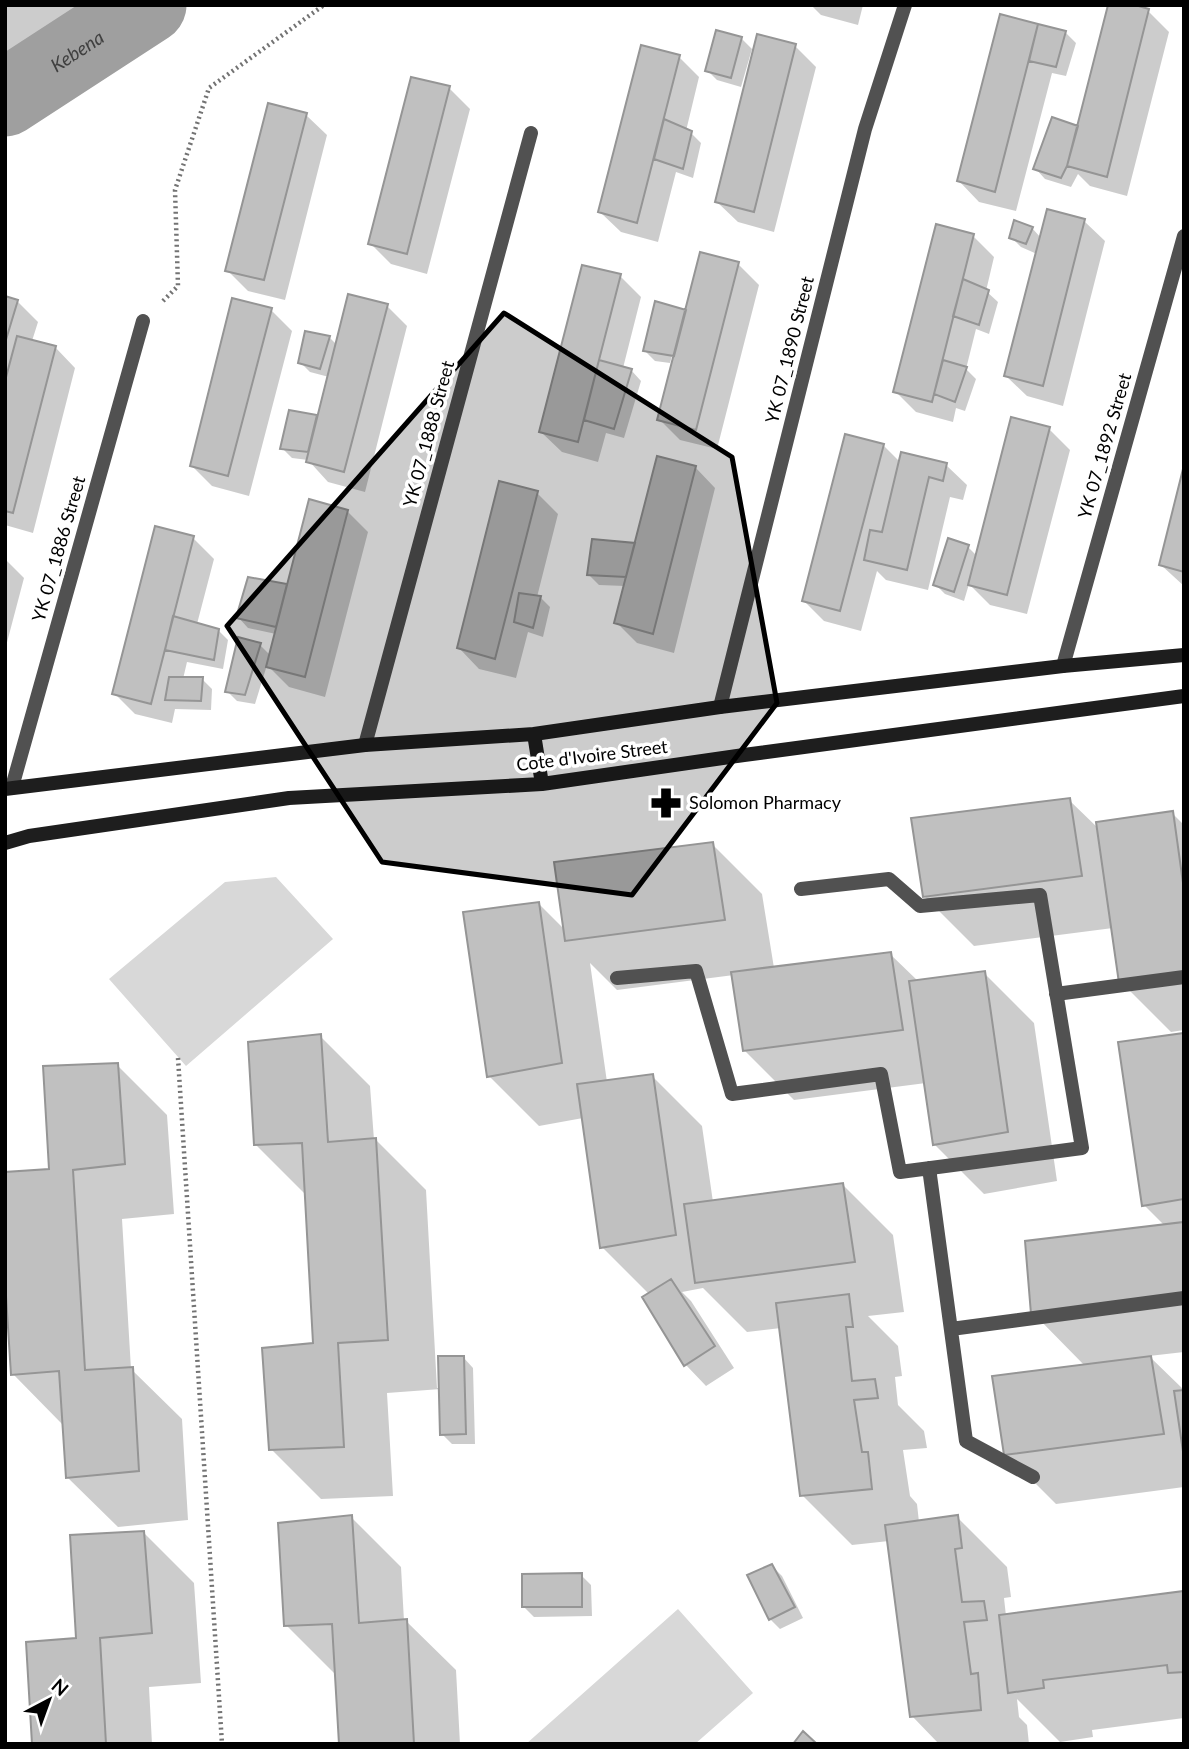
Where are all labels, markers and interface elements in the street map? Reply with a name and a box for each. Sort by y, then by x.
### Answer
water label: Kebena [46,25,108,76]
street label: YK 07_1890 Street [760,273,818,426]
street label: YK 07_1888 Street [398,358,458,509]
street label: YK 07_1892 Street [1073,370,1136,521]
street label: YK 07_1886 Street [27,473,90,624]
street label: Cote d'Ivoire Street [515,735,669,775]
pharmacy icon: Solomon Pharmacy [649,786,683,820]
place label: Solomon Pharmacy [689,791,842,813]
north arrow [14,1665,84,1735]
text: N [47,1673,74,1700]

